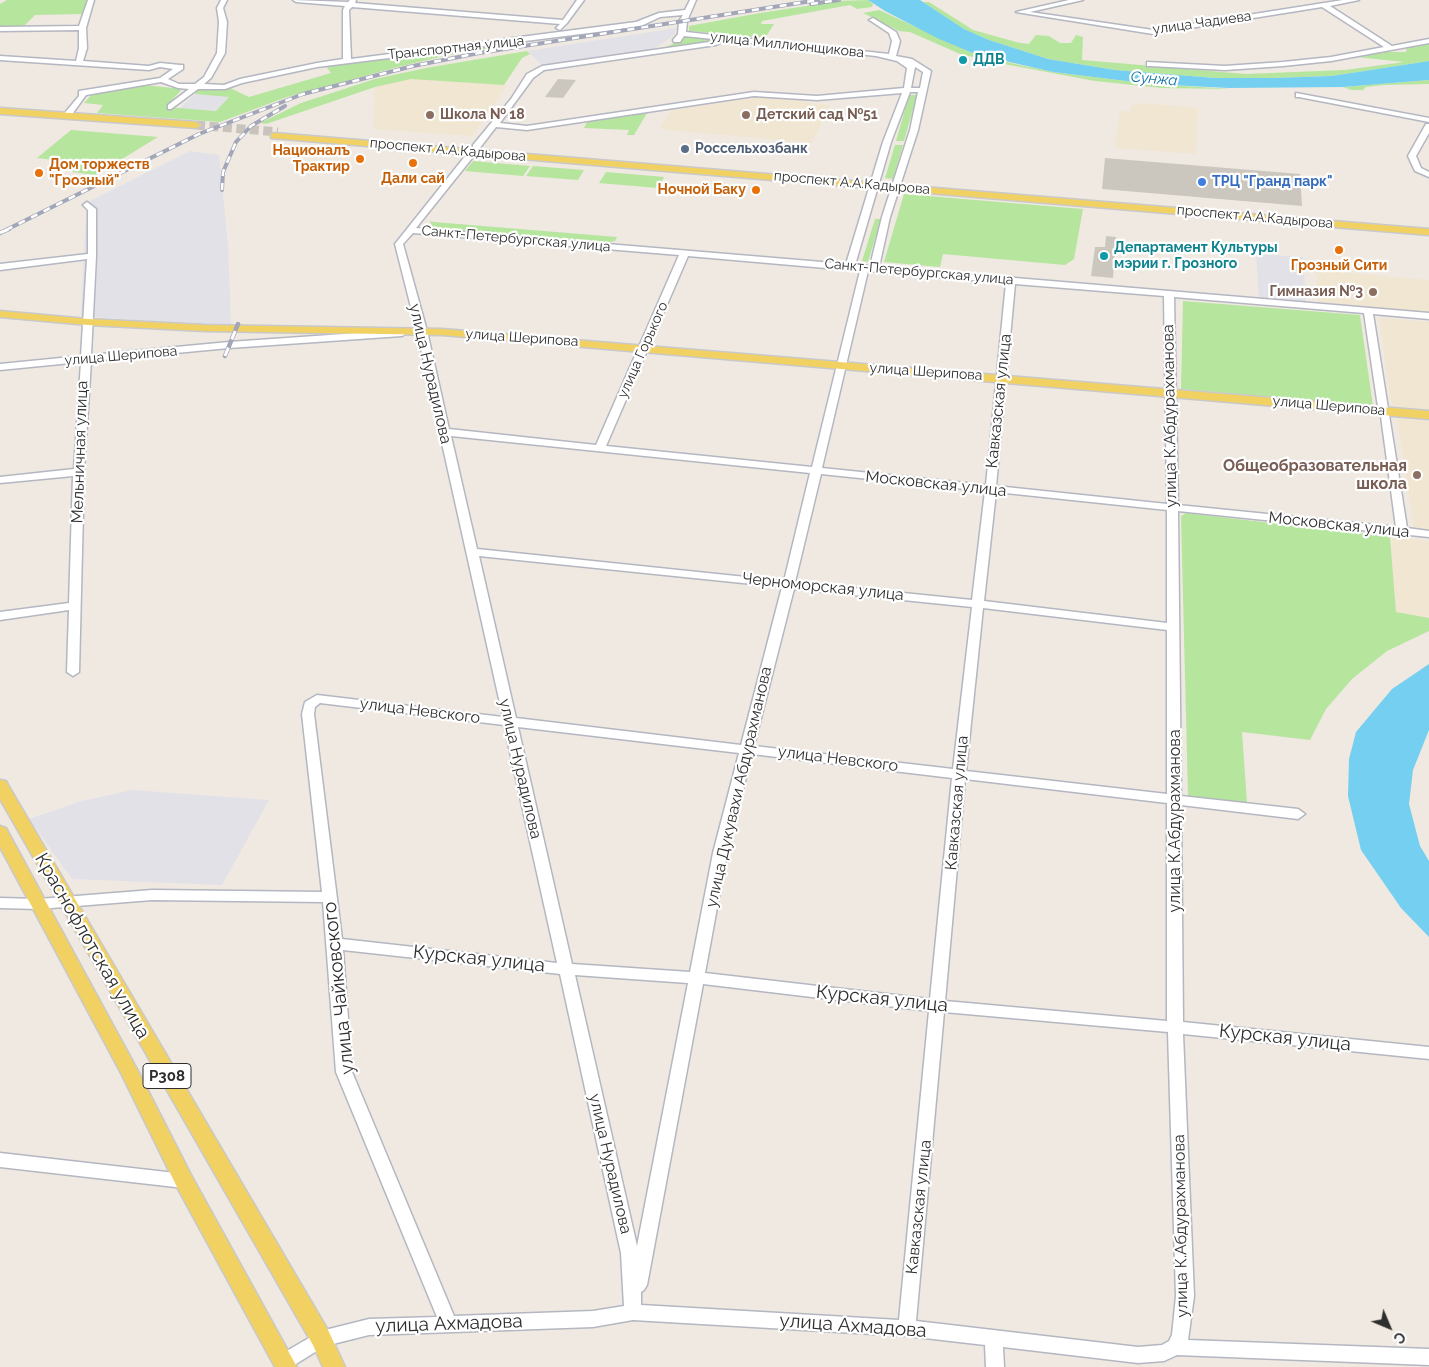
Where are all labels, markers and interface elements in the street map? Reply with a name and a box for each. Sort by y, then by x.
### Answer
street label: улица Чадиева [1152,8,1252,38]
street label: улица Миллионщикова [709,29,865,61]
street label: Транспортная улица [387,32,525,64]
place label: ДДВ [973,52,1005,68]
marker: ДДВ [957,54,969,66]
water label: Сунжа [1130,68,1178,90]
place label: Школа № 18 [440,107,525,123]
place label: Детский сад №51 [756,107,878,123]
marker: Школа № 18 [424,109,436,121]
marker: Детский сад №51 [740,109,752,121]
street label: проспект А.А.Кадырова [369,135,527,165]
place label: Россельхозбанк [695,141,808,157]
place label: Националъ Трактир [273,143,350,176]
marker: Россельхозбанк [679,143,691,155]
marker: Националъ Трактир [354,153,366,165]
place label: Дом торжеств "Грозный" [49,157,150,190]
marker: Дали сай [407,157,419,169]
marker: Дом торжеств "Грозный" [33,167,45,179]
street label: проспект А.А.Кадырова [773,168,931,198]
place label: Дали сай [381,171,445,187]
place label: ТРЦ "Гранд парк" [1212,174,1333,190]
marker: ТРЦ "Гранд парк" [1196,176,1208,188]
place label: Ночной Баку [658,182,746,198]
marker: Ночной Баку [750,184,762,196]
street label: проспект А.А.Кадырова [1176,202,1334,232]
street label: Санкт-Петербургская улица [421,222,611,256]
place label: Департамент Культуры мэрии г. Грозного [1114,240,1278,272]
marker: Грозный Сити [1333,244,1345,256]
marker: Департамент Культуры мэрии г. Грозного [1098,250,1110,262]
street label: Санкт-Петербургская улица [824,255,1014,289]
place label: Грозный Сити [1291,258,1387,274]
place label: Гимназия №3 [1269,284,1363,300]
marker: Гимназия №3 [1367,286,1379,298]
street label: улица Горького [614,299,672,401]
street label: улица Нурадилова [405,302,455,446]
street label: улица К.Абдурахманова [1159,324,1181,508]
street label: улица Шерипова [465,326,579,350]
street label: Кавказская улица [982,333,1016,469]
street label: улица Шерипова [64,343,178,369]
street label: улица Шерипова [869,360,983,384]
street label: Мельничная улица [68,380,92,524]
street label: улица Шерипова [1272,393,1386,419]
place label: Общеобразовательная школа [1223,456,1407,494]
street label: Московская улица [865,467,1007,501]
marker: Общеобразовательная школа [1411,469,1423,481]
street label: Московская улица [1268,508,1410,542]
street label: Черноморская улица [741,569,905,605]
street label: улица Дукувахи Абдурахманова [702,665,776,909]
street label: улица Невского [359,694,481,728]
street label: улица Нурадилова [495,697,545,841]
street label: улица К.Абдурахманова [1165,729,1185,913]
street label: Кавказская улица [942,735,972,871]
street label: улица Невского [777,742,899,776]
street label: Краснофлотская улица [30,849,154,1043]
street label: улица Чайковского [319,901,359,1075]
street label: Курская улица [412,941,546,977]
street label: Курская улица [815,981,949,1017]
street label: Курская улица [1218,1020,1352,1056]
road number: P308 [143,1064,191,1088]
street label: улица Нурадилова [585,1092,635,1236]
street label: улица К.Абдурахманова [1170,1134,1192,1318]
street label: Кавказская улица [902,1139,936,1275]
north arrow [1364,1302,1414,1352]
street label: улица Ахмадова [779,1309,927,1343]
street label: улица Ахмадова [375,1310,523,1338]
text: С [1391,1329,1409,1347]

